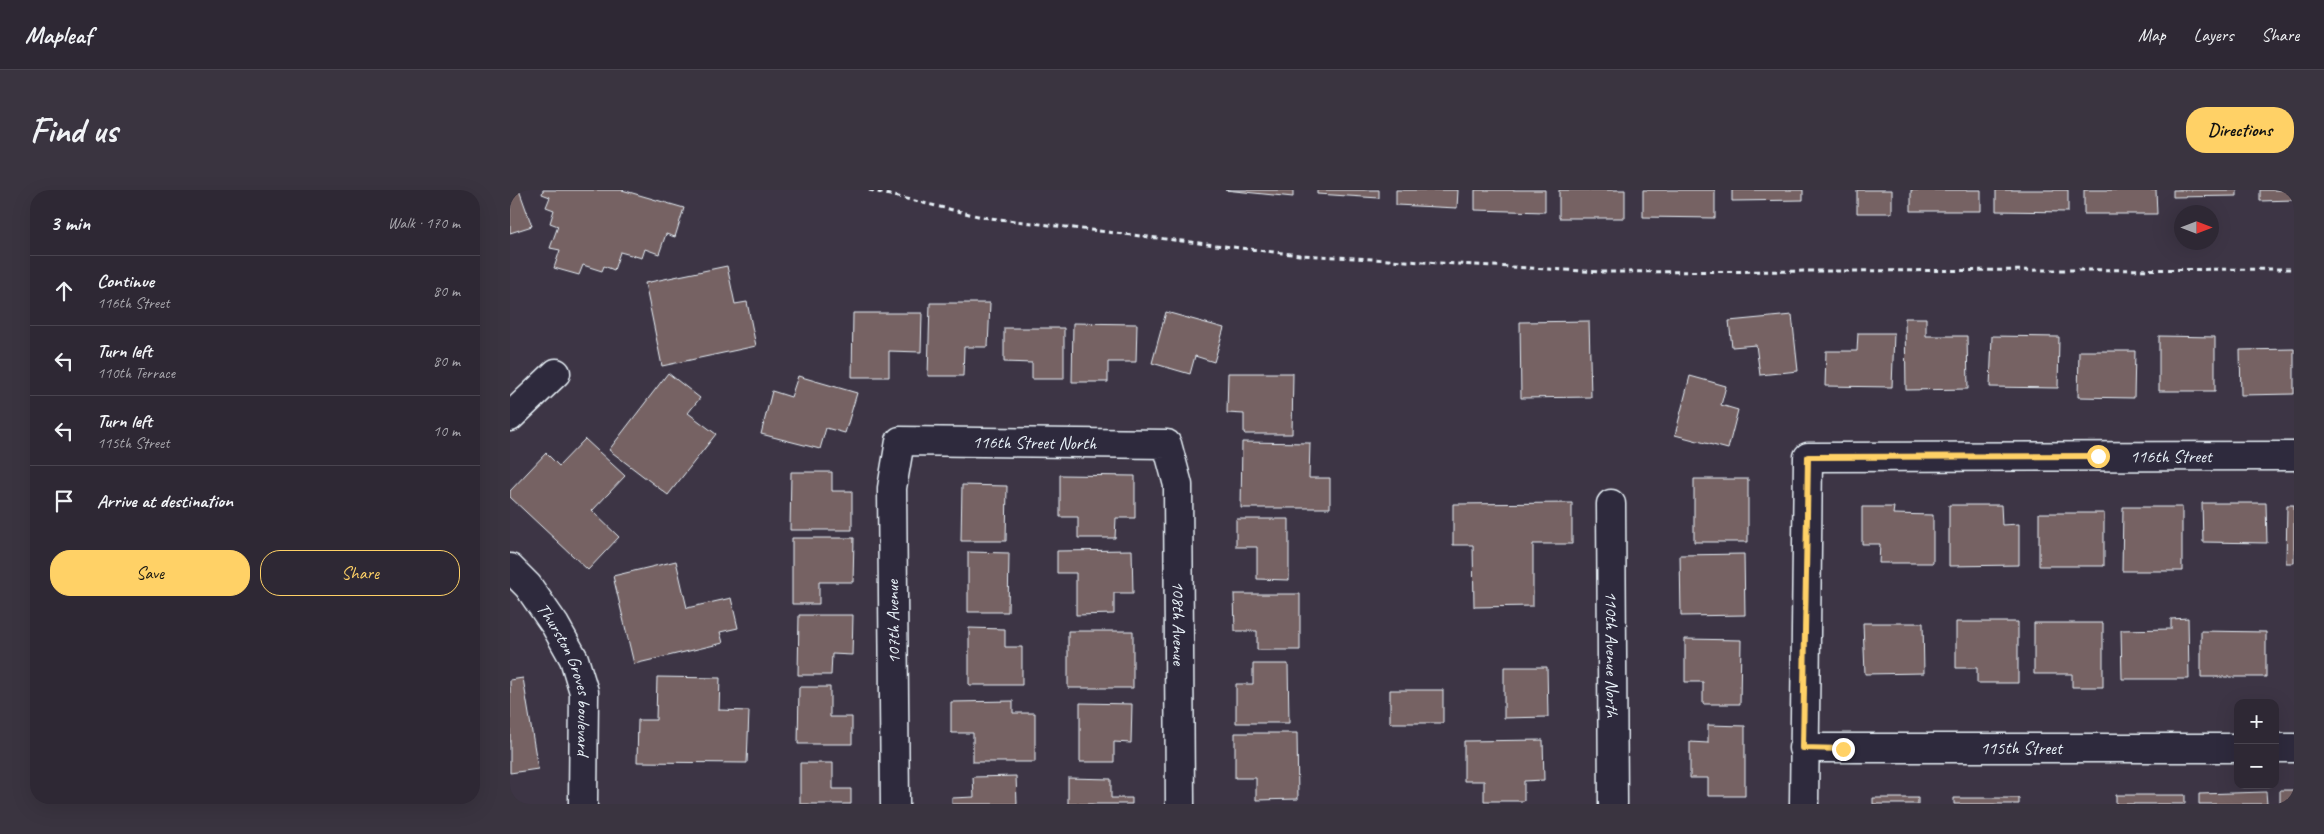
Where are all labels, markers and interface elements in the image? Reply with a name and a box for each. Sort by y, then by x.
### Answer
text: Mapleaf [25,20,92,50]
text: Map [2138,24,2166,46]
text: Layers [2194,24,2233,46]
text: Share [2261,24,2299,46]
button: Directions [2186,107,2294,153]
text: Find us [30,108,117,153]
north arrow [2174,205,2219,250]
text: 3 min [50,210,90,236]
text: Walk · 170 m [388,213,460,233]
text: Continue [97,269,154,293]
icon: ahead [50,277,78,305]
text: 80 m [433,281,460,301]
text: 116th Street [97,293,170,313]
text: Turn left [97,339,152,363]
icon: left [50,347,78,375]
text: 80 m [433,351,460,371]
text: 110th Terrace [97,363,175,383]
text: Turn left [97,409,152,433]
icon: left [50,417,78,445]
text: 10 m [433,421,460,441]
street label: 116th Street North [972,431,1097,454]
text: 115th Street [97,433,170,453]
route start [2087,445,2110,468]
street label: 116th Street [2130,445,2214,467]
icon: arrive [50,487,78,515]
text: Arrive at destination [97,489,233,513]
button: Save [50,550,250,596]
button: Share [260,550,460,596]
street label: 107th Avenue [881,579,905,664]
street label: 108th Avenue [1168,581,1190,666]
street label: 110th Avenue North [1601,591,1623,719]
street label: Thurston Groves boulevard [532,598,596,758]
map controls [2234,699,2279,789]
button: + [2234,699,2279,744]
street label: 115th Street [1980,737,2064,759]
route end [1832,738,1855,761]
button: − [2234,744,2279,789]

